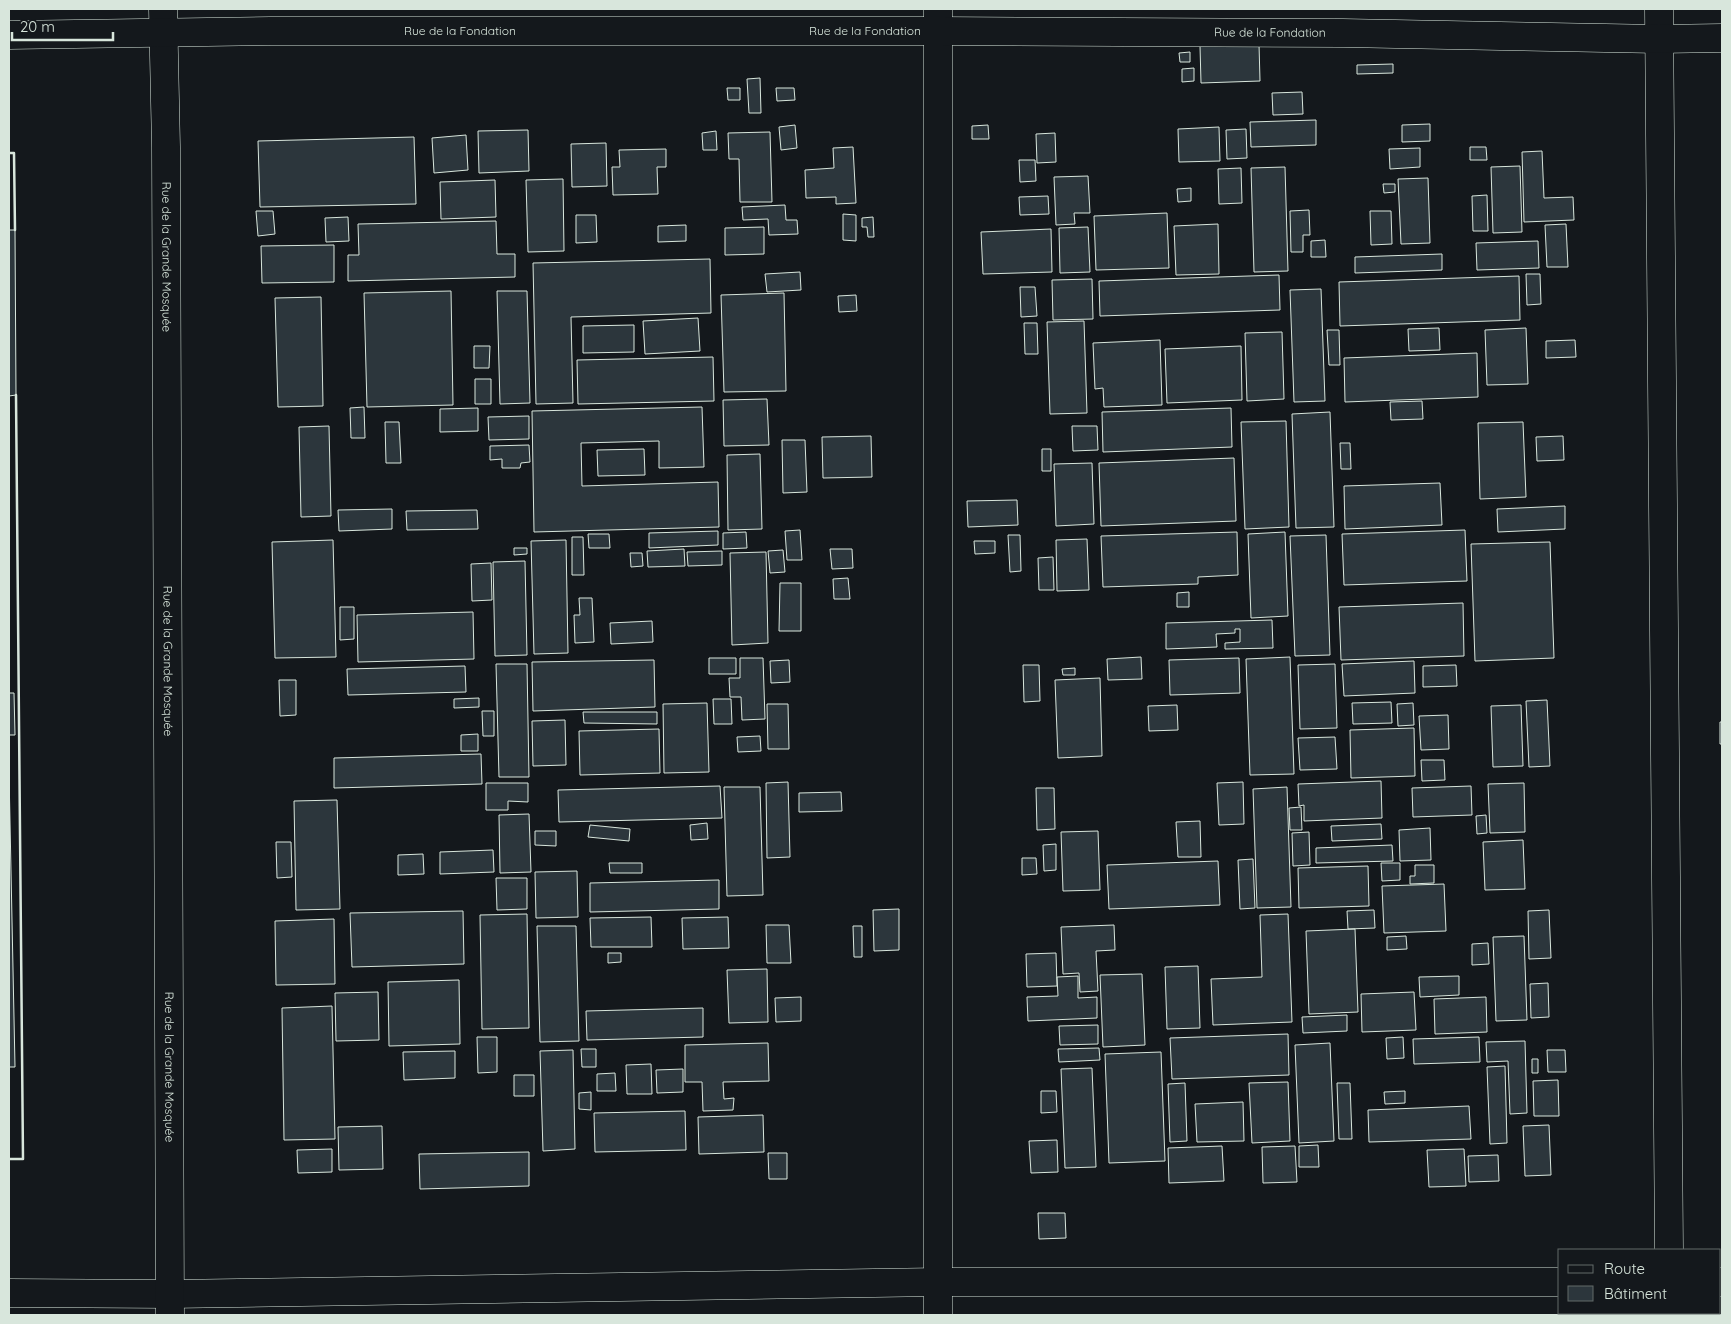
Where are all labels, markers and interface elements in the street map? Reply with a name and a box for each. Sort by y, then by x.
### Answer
scale bar [12,10,114,42]
text: 20 m [20,17,55,36]
street label: Rue de la Fondation [404,23,516,38]
street label: Rue de la Fondation [809,23,921,38]
street label: Rue de la Fondation [1214,24,1326,40]
street label: Rue de la Grande Mosquée [159,182,175,332]
street label: Rue de la Grande Mosquée [161,586,176,736]
street label: Rue de la Grande Mosquée [162,992,177,1142]
legend [1558,1249,1721,1314]
text: Route [1604,1259,1645,1278]
text: Bâtiment [1604,1284,1667,1303]

